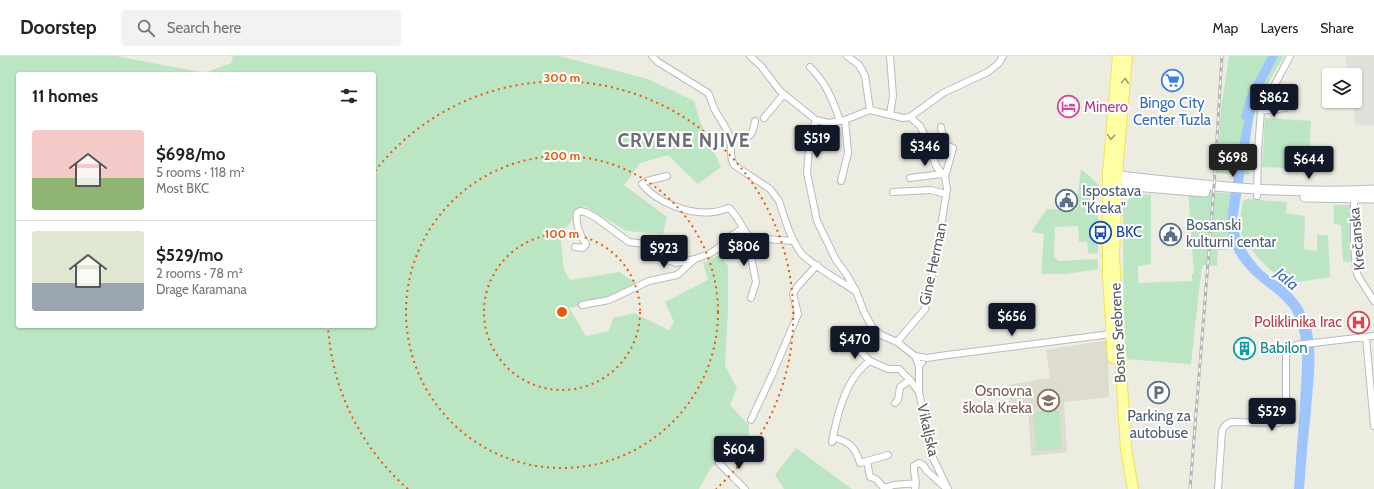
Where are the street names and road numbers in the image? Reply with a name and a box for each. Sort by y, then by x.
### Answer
street label: Krečanska [1345,206,1369,271]
street label: Gine Herman [915,221,951,307]
street label: Bosne Srebrene [1106,282,1130,384]
street label: Vikaljska [913,402,943,459]

